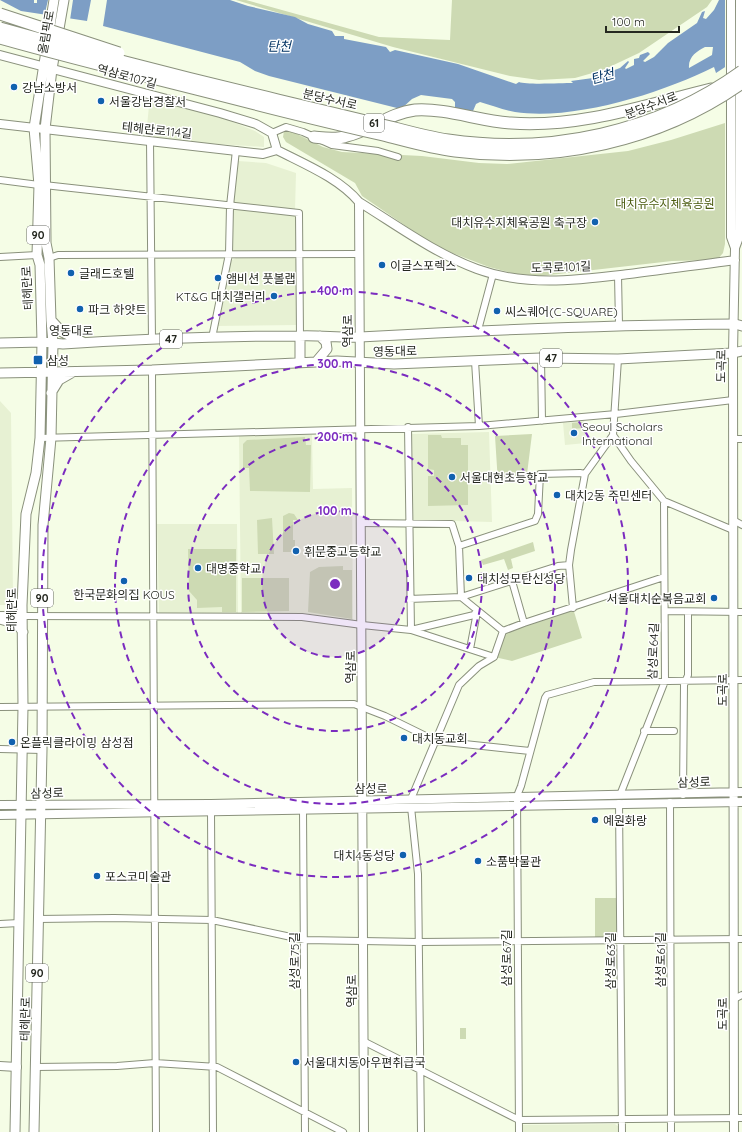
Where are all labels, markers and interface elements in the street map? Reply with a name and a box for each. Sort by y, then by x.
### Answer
scale bar [606,8,679,34]
street label: 올림픽로 [35,9,57,55]
text: 100 m [612,14,645,29]
water label: 탄천 [267,38,292,54]
street label: 역삼로107길 [95,61,159,91]
water label: 탄천 [588,65,617,87]
place label: 강남소방서 [22,80,77,95]
marker: 강남소방서 [9,82,19,92]
street label: 분당수서로 [301,85,359,113]
street label: 분당수서로 [623,88,679,122]
place label: 서울강남경찰서 [109,94,186,109]
marker: 서울강남경찰서 [96,96,106,106]
road number: 61 [364,114,384,132]
street label: 테헤란로114길 [121,119,193,141]
park label: 대치유수지체육공원 [615,196,715,211]
place label: 대치유수지체육공원 축구장 [451,215,587,230]
marker: 대치유수지체육공원 축구장 [590,217,600,227]
road number: 90 [27,226,49,244]
place label: 이글스포렉스 [390,258,456,273]
street label: 도곡로101길 [531,258,591,276]
marker: 이글스포렉스 [377,260,387,270]
street label: 테헤란로 [18,266,36,310]
place label: 글래드호텔 [79,266,134,281]
marker: 글래드호텔 [66,268,76,278]
place label: 앰비션 풋볼랩 [226,271,296,286]
marker: 앰비션 풋볼랩 [213,273,223,283]
text: 400 m [317,283,353,298]
place label: KT&G 대치갤러리 [176,289,266,304]
marker: KT&G 대치갤러리 [269,291,279,301]
place label: 파크 하얏트 [88,302,146,317]
marker: 파크 하얏트 [75,304,85,314]
place label: 씨스퀘어(C-SQUARE) [505,304,618,319]
marker: 씨스퀘어(C-SQUARE) [492,306,502,316]
street label: 역삼로 [340,314,355,348]
street label: 영동대로 [49,323,93,338]
road number: 47 [160,330,182,348]
street label: 영동대로 [373,343,417,359]
road number: 47 [540,349,562,367]
street label: 도곡로 [713,349,729,383]
place label: 삼성 [47,353,69,368]
marker: 삼성 [32,354,44,366]
text: 300 m [317,356,353,371]
place label: Seoul Scholars International [582,419,663,448]
marker: Seoul Scholars International [569,428,579,438]
text: 200 m [317,429,353,444]
place label: 서울대현초등학교 [460,470,548,485]
marker: 서울대현초등학교 [447,472,457,482]
place label: 대치2동 주민센터 [565,488,652,503]
marker: 대치2동 주민센터 [552,490,562,500]
text: 100 m [318,503,352,518]
place label: 휘문중고등학교 [304,544,381,559]
marker: 휘문중고등학교 [291,546,301,556]
place label: 대명중학교 [206,561,261,576]
marker: 대명중학교 [193,563,203,573]
place label: 대치성모탄신성당 [477,571,565,586]
marker: 대치성모탄신성당 [464,573,474,583]
marker: 한국문화의집 KOUS [119,576,129,586]
centre of rings [328,577,342,591]
place label: 한국문화의집 KOUS [73,587,175,602]
street label: 테헤란로 [4,588,19,632]
road number: 90 [31,589,53,607]
place label: 서울대치순복음교회 [607,591,706,606]
marker: 서울대치순복음교회 [709,593,719,603]
street label: 삼성로64길 [645,622,661,680]
street label: 역삼로 [343,650,358,684]
street label: 도곡로 [715,673,730,707]
place label: 대치동교회 [412,731,467,746]
marker: 대치동교회 [399,733,409,743]
place label: 온플릭클라이밍 삼성점 [20,735,134,750]
marker: 온플릭클라이밍 삼성점 [7,737,17,747]
street label: 삼성로 [677,774,711,790]
street label: 삼성로 [354,781,388,796]
street label: 삼성로 [30,785,64,801]
place label: 예원화랑 [603,813,647,828]
marker: 예원화랑 [590,815,600,825]
place label: 대치4동성당 [333,848,395,863]
marker: 대치4동성당 [398,850,408,860]
place label: 소품박물관 [486,854,541,869]
marker: 소품박물관 [473,856,483,866]
place label: 포스코미술관 [105,869,171,884]
marker: 포스코미술관 [92,871,102,881]
street label: 삼성로67길 [499,930,514,986]
street label: 삼성로75길 [287,933,302,989]
street label: 삼성로63길 [603,933,618,989]
street label: 삼성로61길 [653,933,668,988]
road number: 90 [26,964,48,982]
street label: 역삼로 [344,974,359,1008]
street label: 테헤란로 [17,997,33,1041]
street label: 도곡로 [715,997,730,1031]
place label: 서울대치동아우편취급국 [304,1055,425,1070]
marker: 서울대치동아우편취급국 [291,1057,301,1067]

